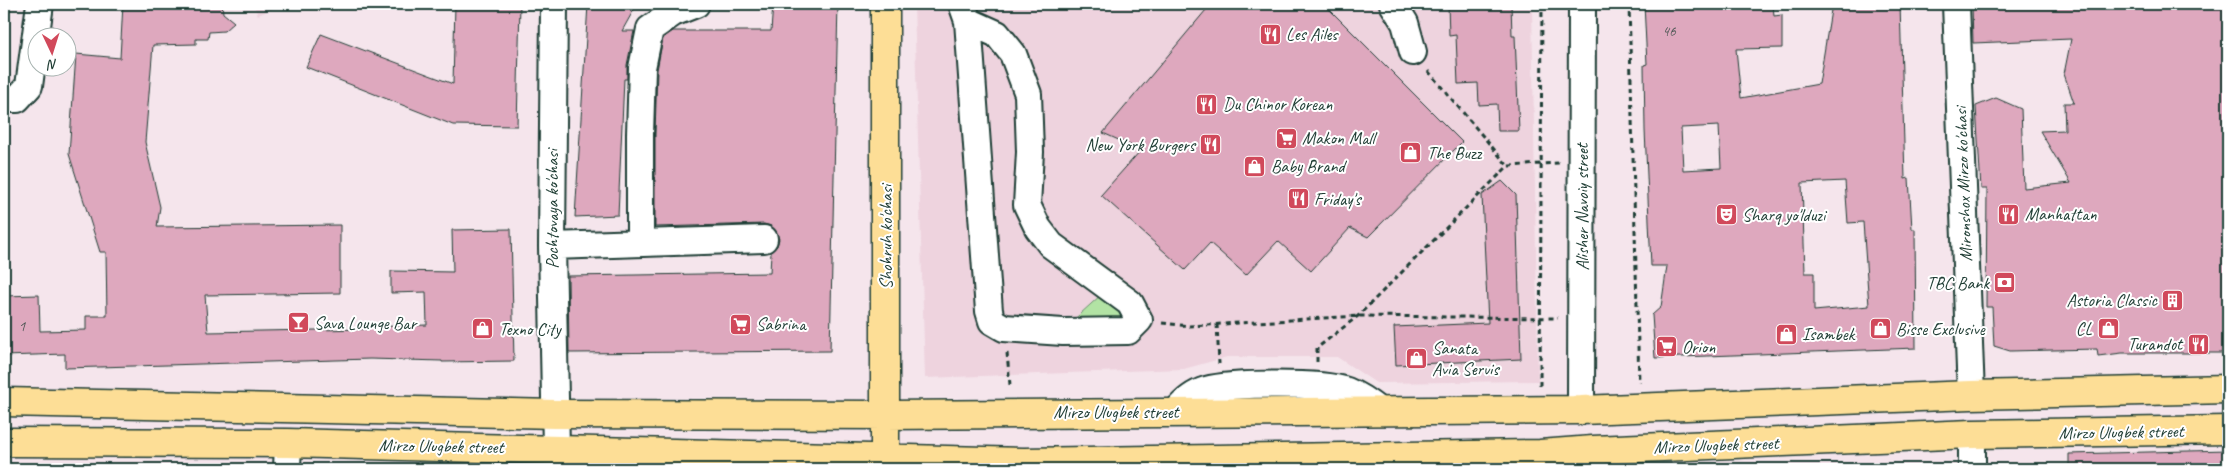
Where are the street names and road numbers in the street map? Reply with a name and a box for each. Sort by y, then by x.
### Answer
street label: Mironshox Mirzo ko'chasi [1949,103,1977,262]
street label: Alisher Navoiy street [1571,141,1593,271]
street label: Pochtovaya ko'chasi [541,147,563,269]
street label: Shohruh ko'chasi [875,182,897,289]
street label: Mirzo Ulugbek street [1054,401,1181,423]
street label: Mirzo Ulugbek street [2058,420,2186,444]
street label: Mirzo Ulugbek street [1653,432,1781,458]
street label: Mirzo Ulugbek street [378,434,506,458]

